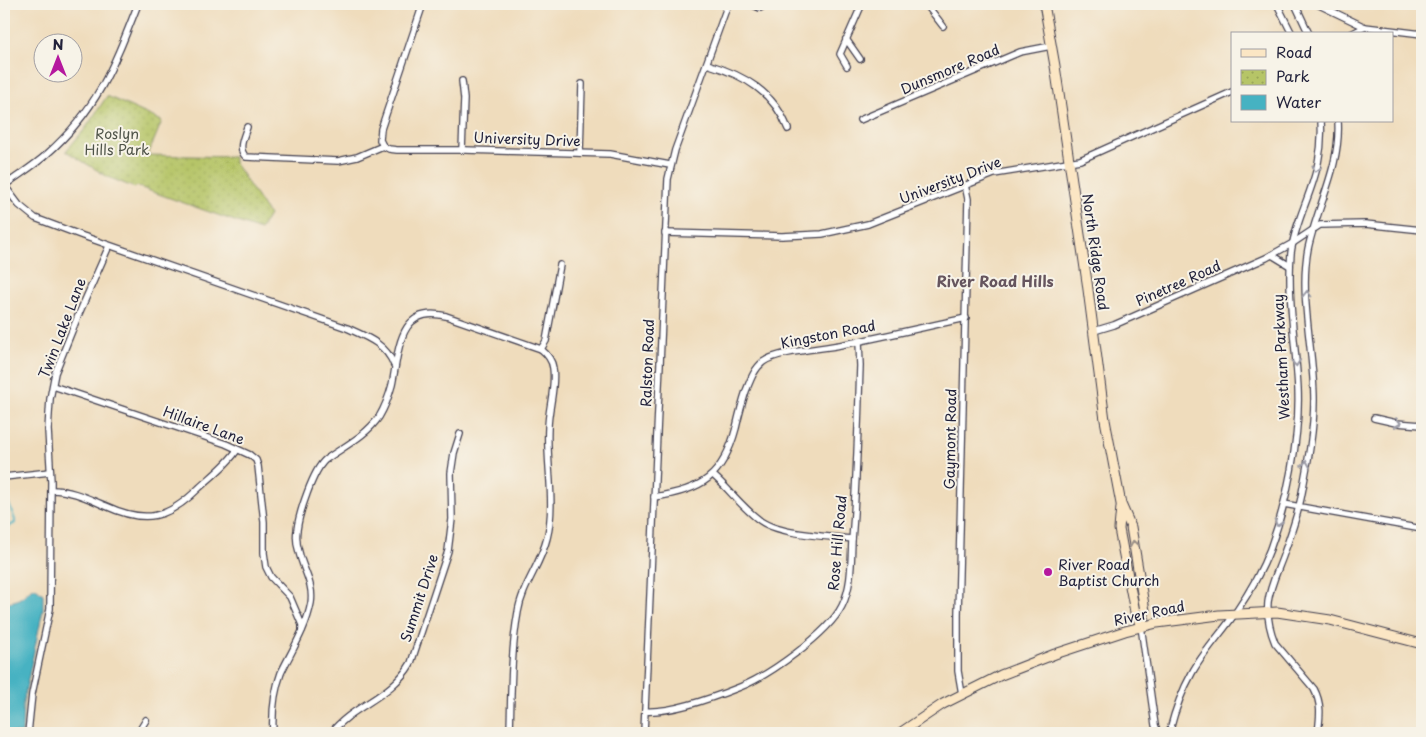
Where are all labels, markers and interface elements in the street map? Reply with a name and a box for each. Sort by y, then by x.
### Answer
north arrow [32,32,82,82]
legend [1231,32,1394,122]
text: N [52,34,64,55]
street label: Dunsmore Road [897,39,1003,99]
text: Road [1276,40,1312,63]
text: Park [1276,64,1310,87]
text: Water [1276,90,1321,113]
park label: Roslyn Hills Park [85,123,150,160]
street label: University Drive [473,127,581,151]
street label: University Drive [896,151,1004,209]
one-way arrow [1312,165,1322,173]
street label: North Ridge Road [1077,192,1115,312]
street label: Pinetree Road [1132,255,1224,311]
district label: River Road Hills [936,269,1054,292]
street label: Twin Lake Lane [33,274,91,381]
one-way arrow [1302,289,1312,297]
street label: Westham Parkway [1267,294,1295,420]
street label: Kingston Road [779,315,877,353]
street label: Ralston Road [635,318,659,408]
one-way arrow [1290,359,1301,367]
street label: Gaymont Road [939,388,961,490]
street label: Hillaire Lane [160,401,248,450]
one-way arrow [1394,417,1402,428]
one-way arrow [1301,460,1311,468]
street label: Rose Hill Road [822,494,852,592]
one-way arrow [1274,519,1284,527]
one-way arrow [1129,540,1140,548]
street label: Summit Drive [395,551,443,645]
place label: River Road Baptist Church [1058,554,1159,591]
marker: River Road Baptist Church [1042,566,1054,578]
street label: River Road [1111,595,1187,631]

